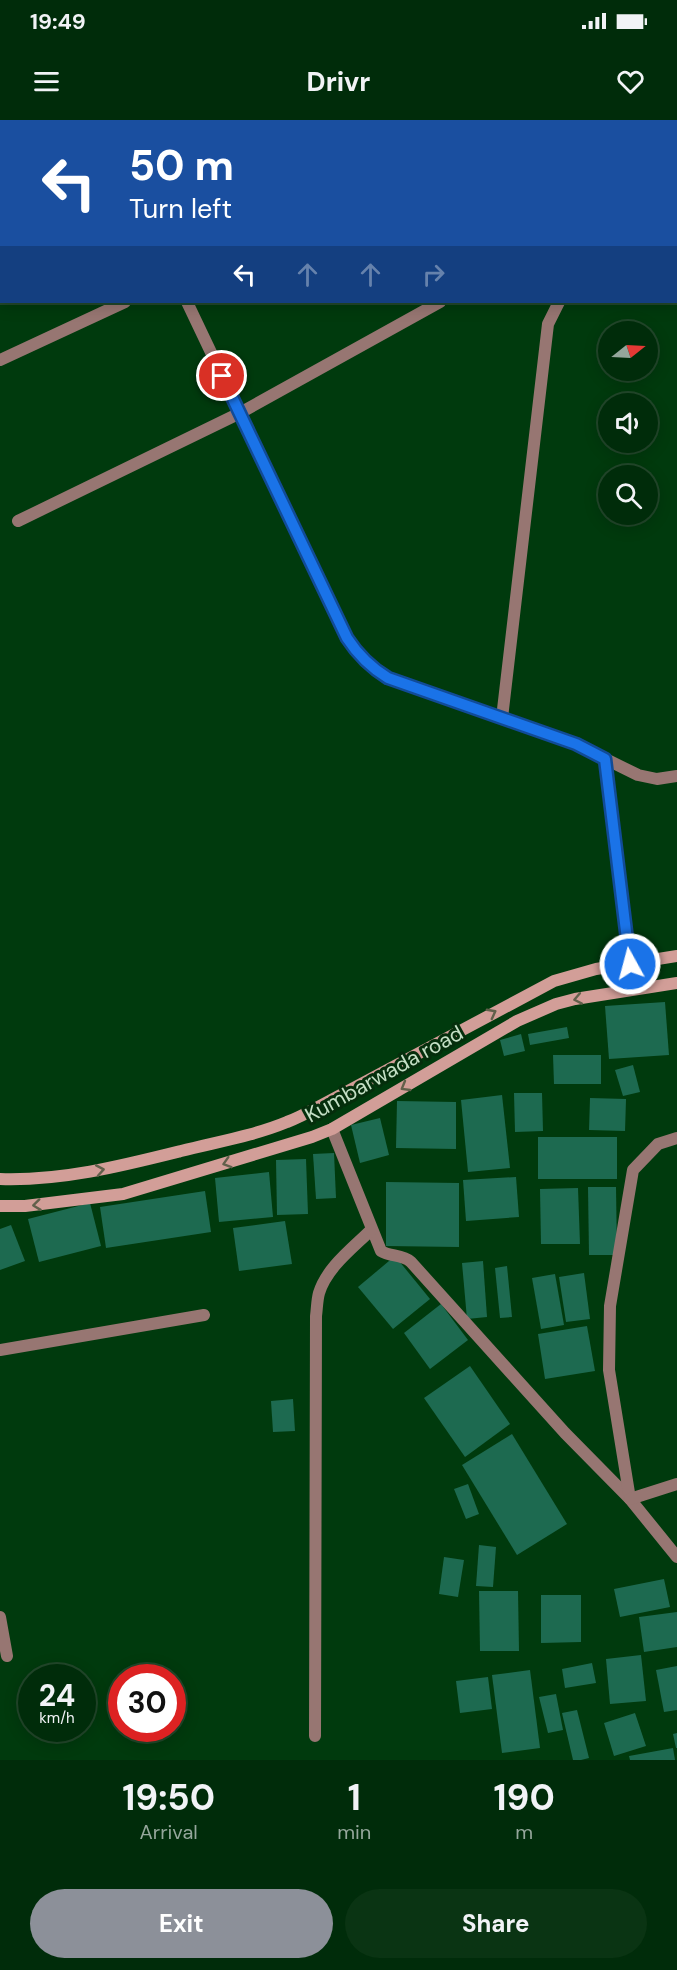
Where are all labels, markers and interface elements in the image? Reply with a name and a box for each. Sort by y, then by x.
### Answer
text: 19:49 [30,7,86,36]
text: Drivr [307,64,370,99]
icon: menu [30,65,63,98]
icon: heart [614,65,647,98]
text: 50 m [129,138,234,193]
icon: left [30,144,108,222]
text: Turn left [129,191,232,226]
icon: left [228,258,261,291]
icon: ahead [291,258,324,291]
icon: ahead [354,258,387,291]
icon: right [417,258,450,291]
north arrow [598,321,658,381]
map controls [598,321,658,525]
pin [196,350,247,401]
icon: arrive [205,359,238,392]
button: sound [598,393,658,453]
button: search [598,465,658,525]
position arrow [598,932,662,996]
one-way arrow [573,992,583,1005]
one-way arrow [486,1009,497,1020]
street label: Kumbarwada road [300,1019,468,1129]
one-way arrow [401,1079,411,1091]
one-way arrow [222,1156,232,1168]
one-way arrow [94,1164,104,1177]
one-way arrow [32,1198,41,1211]
speed limit sign: 30 [108,1664,186,1742]
text: 24 [39,1676,75,1715]
text: km/h [39,1708,75,1728]
text: 19:50 [122,1774,215,1821]
text: 1 [348,1774,361,1821]
text: 190 [493,1774,555,1821]
text: Arrival [139,1819,198,1845]
text: min [337,1819,371,1845]
text: m [515,1819,533,1845]
button: Exit [30,1889,333,1958]
button: Share [345,1889,647,1958]

